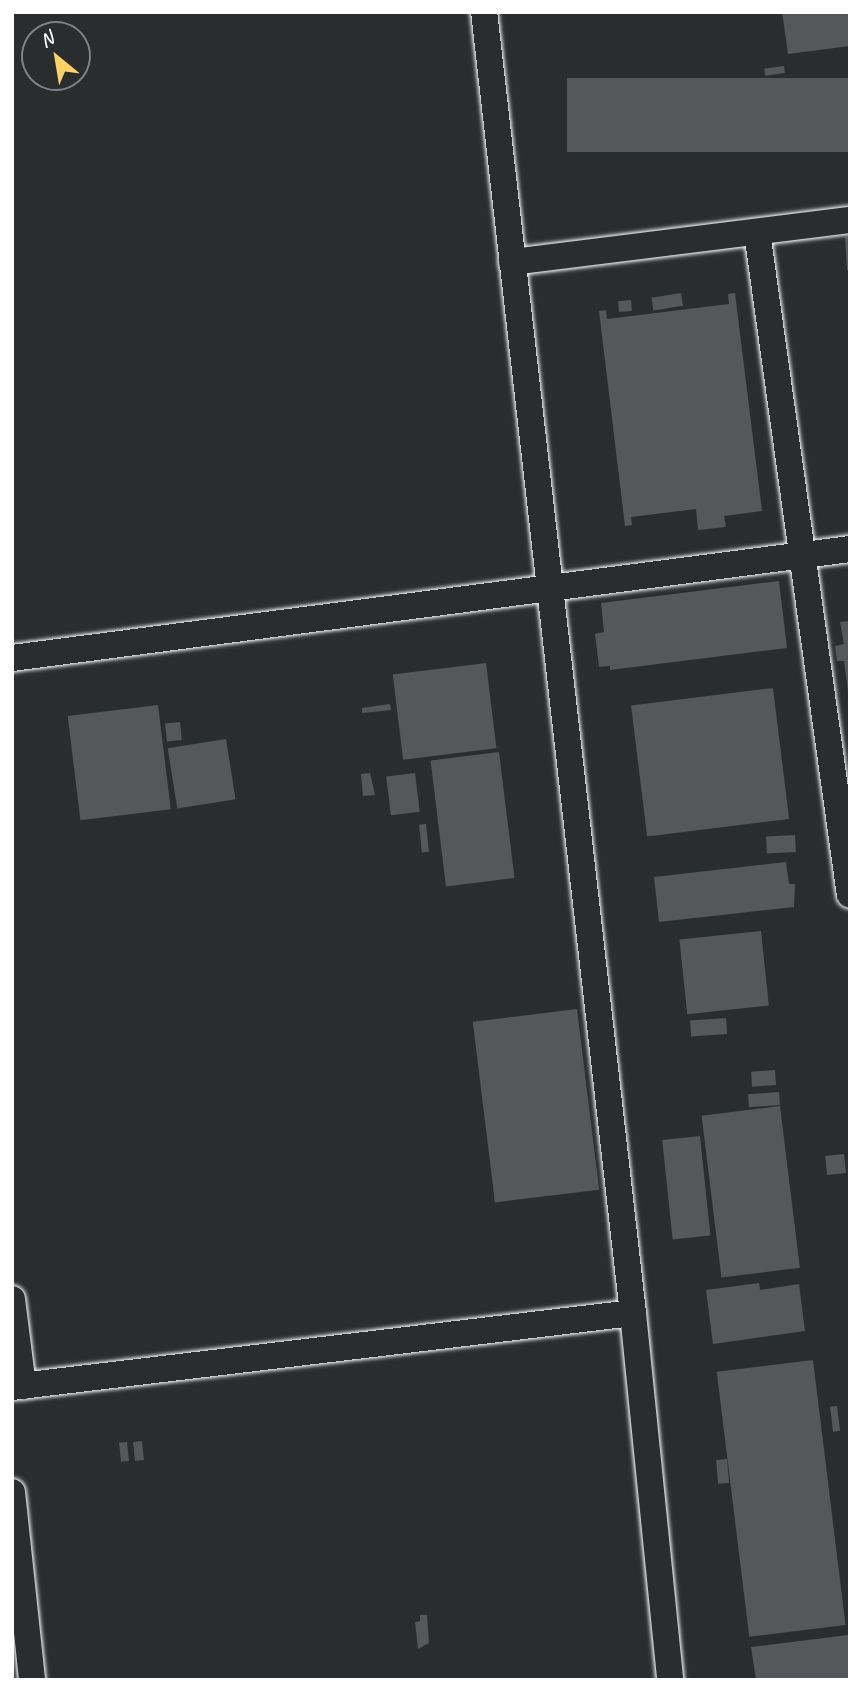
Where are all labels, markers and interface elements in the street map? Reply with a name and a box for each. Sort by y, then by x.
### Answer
north arrow [21,21,91,91]
text: N [35,26,58,53]

